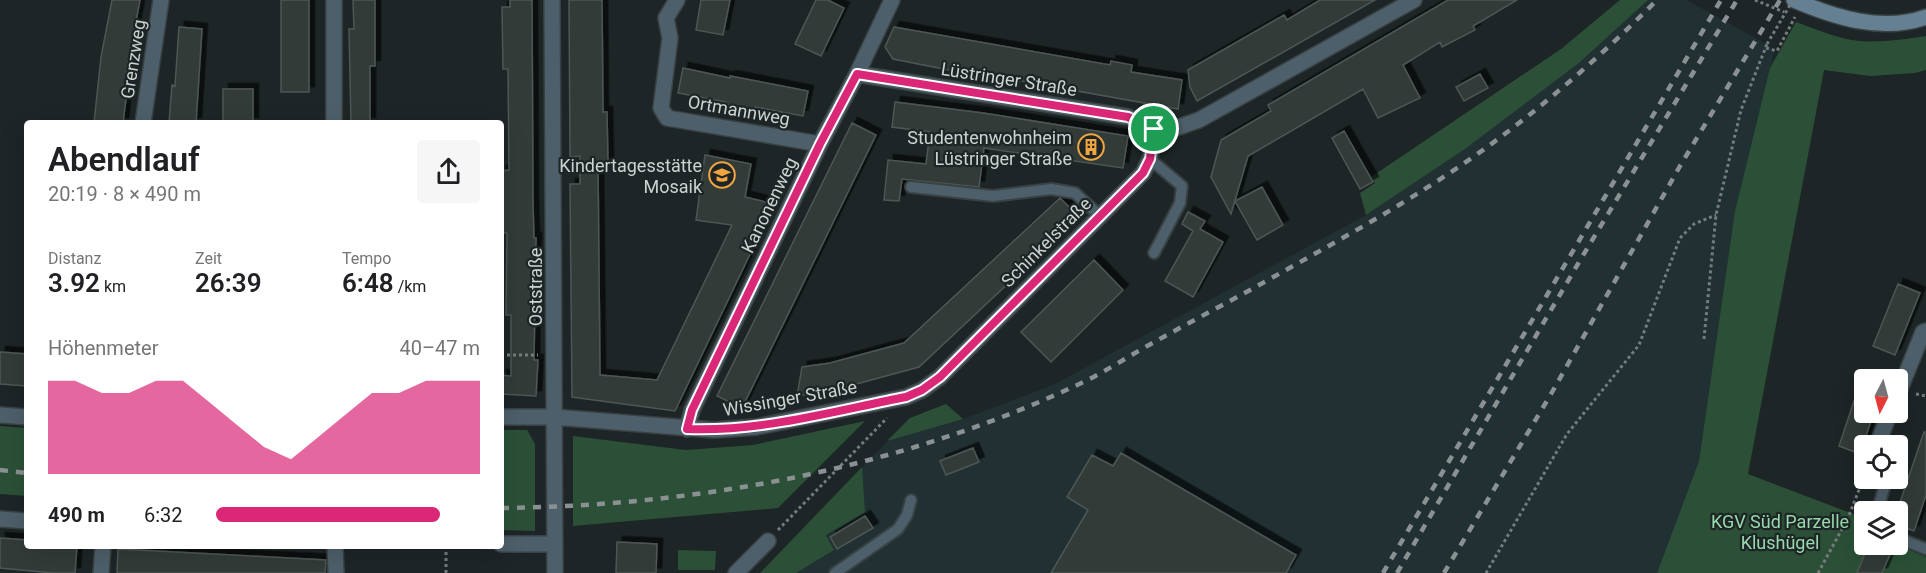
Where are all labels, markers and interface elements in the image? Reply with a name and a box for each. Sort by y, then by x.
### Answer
street label: Grenzweg [116,18,150,100]
street label: Lüstringer Straße [939,58,1079,100]
street label: Ortmannweg [686,91,792,129]
pin [1128,103,1179,154]
icon: arrive [1137,112,1170,145]
place label: Studentenwohnheim Lüstringer Straße [907,127,1072,169]
building icon: Studentenwohnheim Lüstringer Straße [1076,132,1106,162]
text: Abendlauf [48,140,200,179]
button: share [417,140,480,203]
street label: Kanonenweg [737,154,801,256]
place label: Kindertagesstätte Mosaik [559,155,703,197]
school or university icon: Kindertagesstätte Mosaik [707,160,737,190]
text: 20:19 · 8 × 490 m [48,182,201,206]
street label: Schinkelstraße [997,193,1095,291]
street label: Oststraße [525,248,546,326]
text: Distanz [48,249,101,268]
text: Zeit [195,249,222,268]
text: Tempo [342,249,391,268]
text: 3.92 [48,268,100,298]
text: 26:39 [195,268,262,298]
text: 6:48 [342,268,394,298]
text: km [100,277,126,296]
text: /km [394,277,426,296]
text: Höhenmeter [48,336,158,360]
text: 40–47 m [399,336,480,360]
north arrow [1854,369,1908,423]
map controls [1854,369,1908,555]
street label: Wissinger Straße [721,376,859,420]
button: locate [1854,435,1908,489]
button: layers [1854,501,1908,555]
text: 490 m [48,503,105,527]
text: 6:32 [144,503,183,527]
park label: KGV Süd Parzelle Klushügel [1711,511,1849,553]

